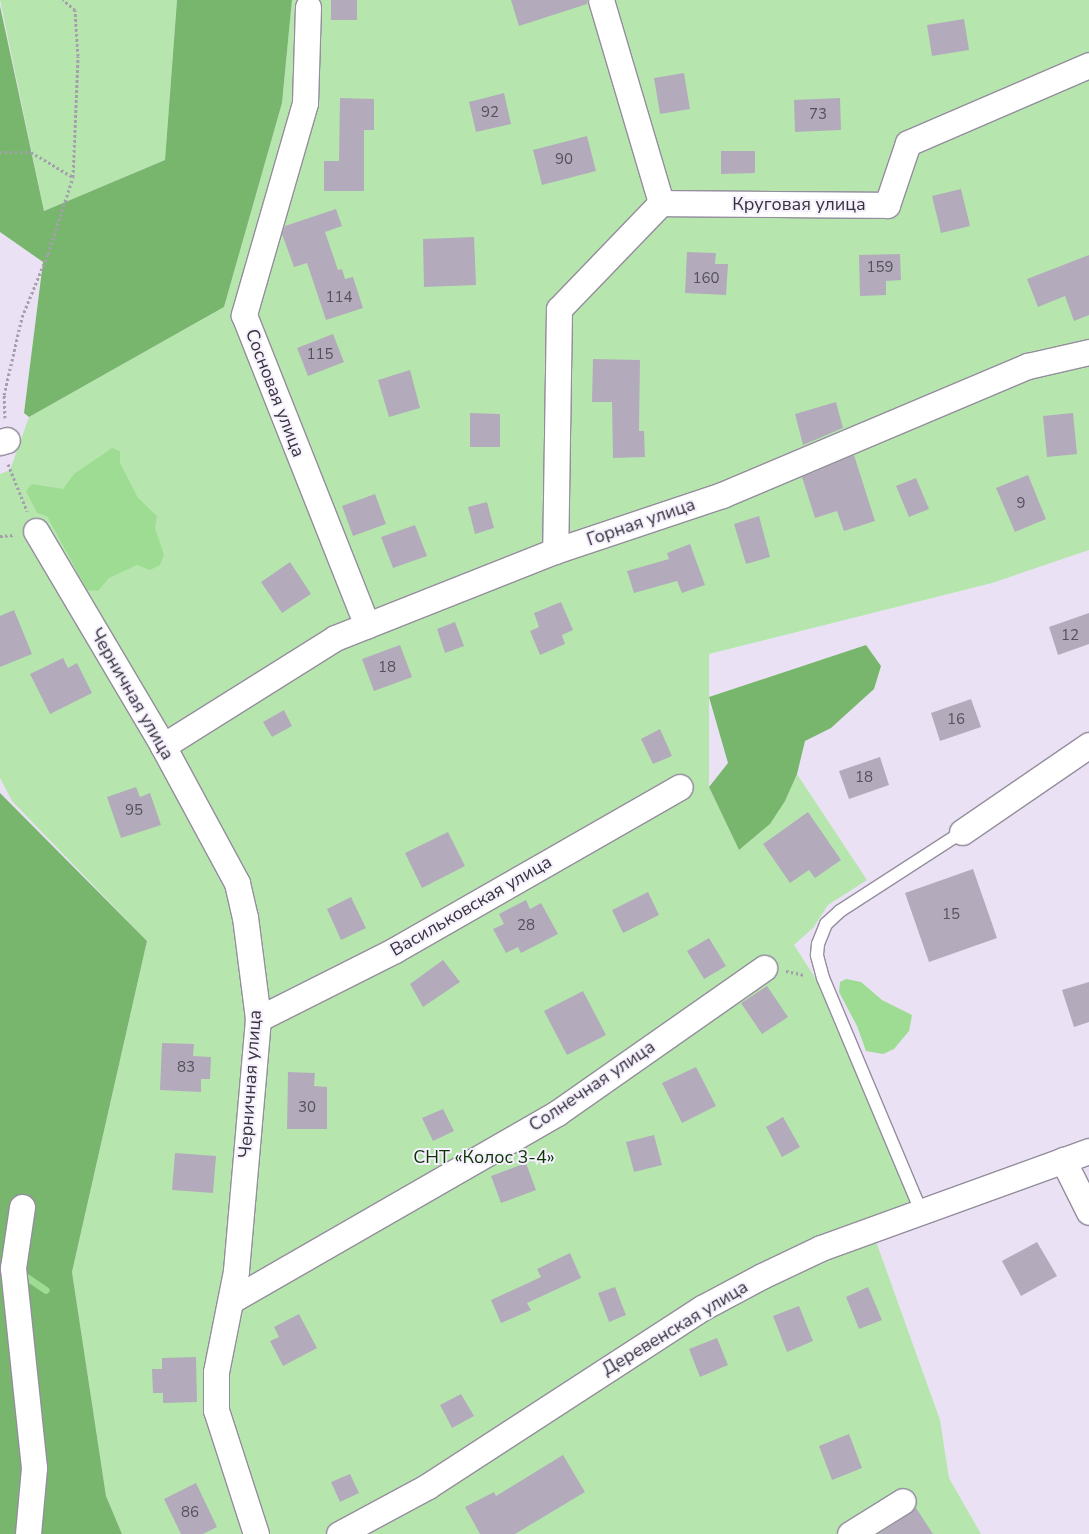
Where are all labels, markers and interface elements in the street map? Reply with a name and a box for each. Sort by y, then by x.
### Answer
house number: 92 [481,104,499,122]
house number: 73 [809,106,827,124]
house number: 90 [555,151,573,169]
street label: Круговая улица [732,193,866,215]
house number: 159 [867,259,893,277]
house number: 160 [693,270,719,288]
house number: 114 [326,289,352,307]
street label: Сосновая улица [241,326,309,460]
house number: 115 [307,346,333,364]
street label: Горная улица [584,493,698,551]
house number: 9 [1017,495,1025,513]
street label: Черничная улица [86,624,178,764]
house number: 12 [1061,627,1079,645]
house number: 18 [378,659,396,677]
house number: 16 [947,711,965,729]
house number: 18 [855,769,873,787]
house number: 95 [125,802,143,820]
street label: Васильковская улица [387,851,555,961]
house number: 15 [942,906,960,924]
house number: 28 [517,917,535,935]
street label: Черничная улица [234,1009,266,1159]
street label: Солнечная улица [525,1036,659,1136]
house number: 83 [177,1059,195,1077]
house number: 30 [298,1099,316,1117]
park label: СНТ «Колос 3-4» [413,1146,555,1168]
street label: Деревенская улица [598,1276,752,1380]
house number: 86 [181,1504,199,1522]

